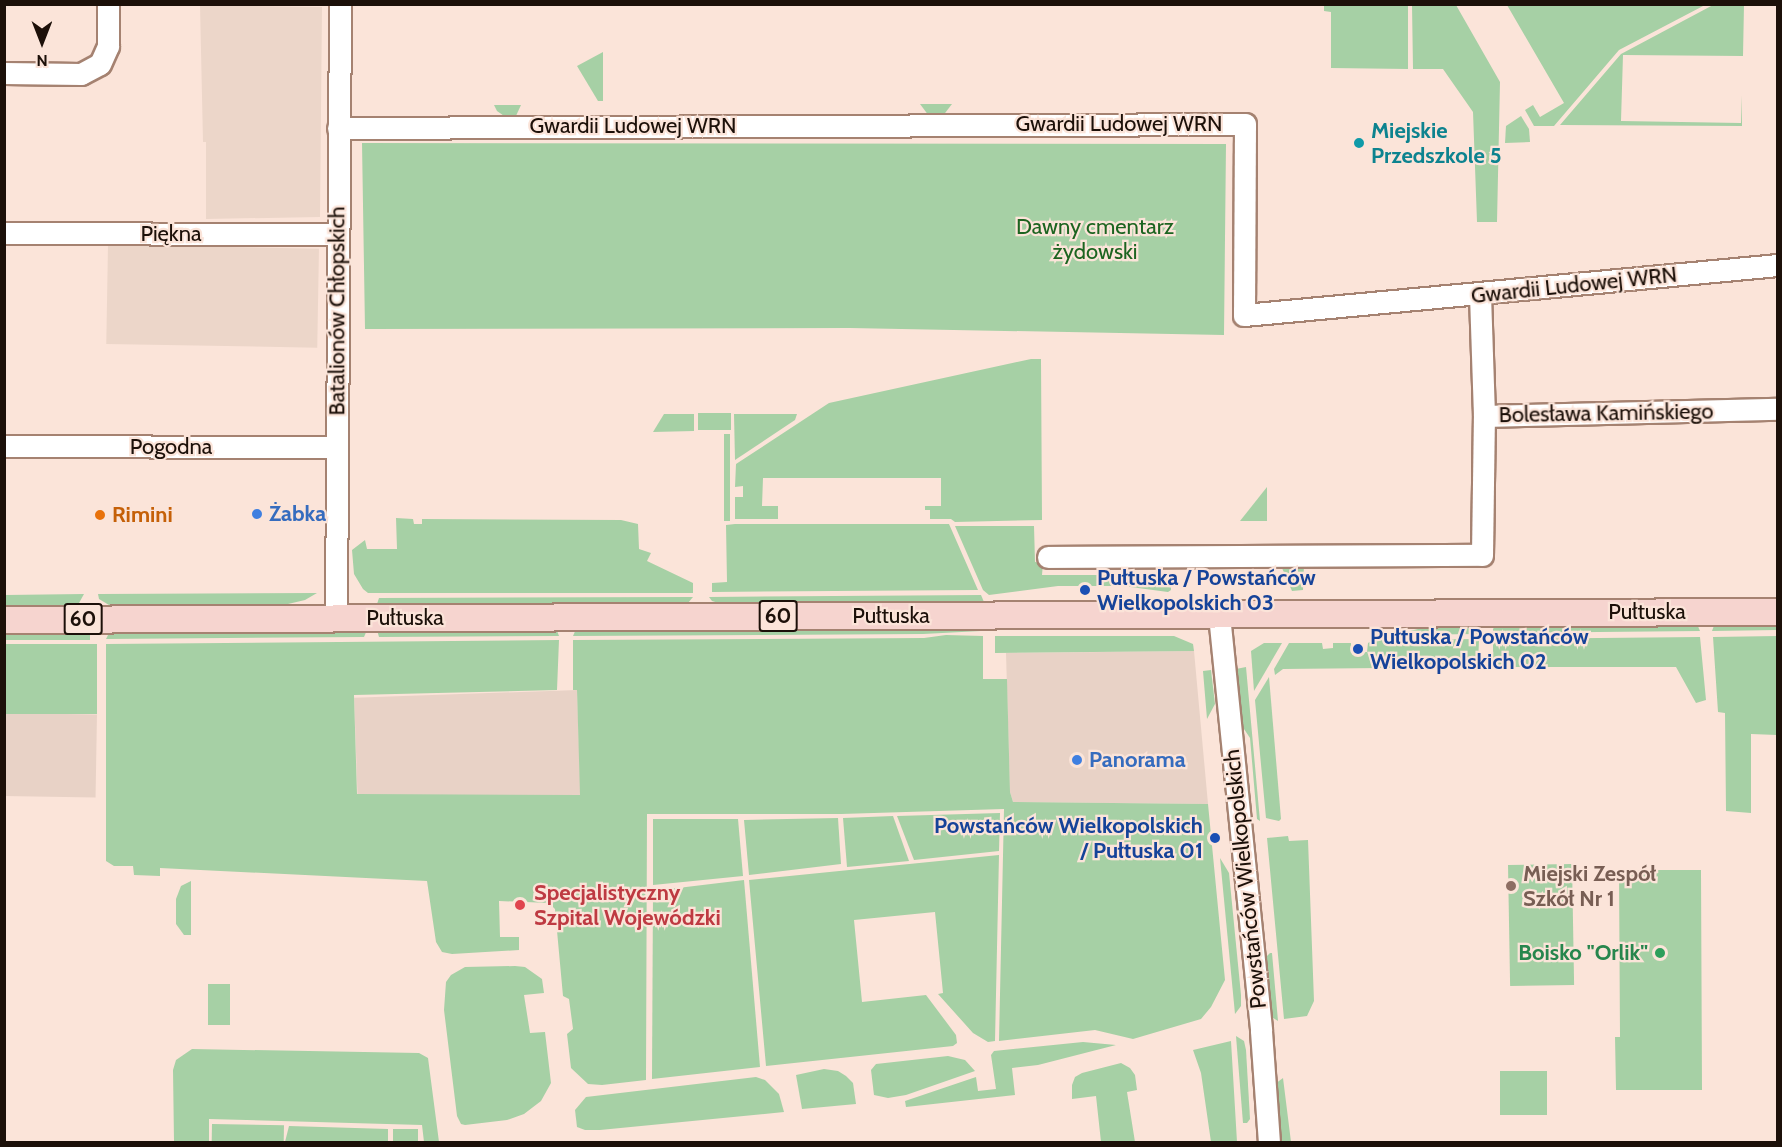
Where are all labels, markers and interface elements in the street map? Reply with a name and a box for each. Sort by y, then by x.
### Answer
north arrow [12,12,72,72]
text: N [36,51,48,70]
street label: Gwardii Ludowej WRN [1015,111,1223,137]
street label: Gwardii Ludowej WRN [529,113,737,139]
place label: Miejskie Przedszkole 5 [1371,117,1502,168]
marker: Miejskie Przedszkole 5 [1352,136,1366,150]
street label: Batalionów Chłopskich [324,206,350,416]
park label: Dawny cmentarz żydowski [1016,213,1174,264]
street label: Piękna [140,221,202,247]
street label: Gwardii Ludowej WRN [1470,261,1678,309]
street label: Bolesława Kamińskiego [1498,398,1714,428]
street label: Pogodna [130,434,212,460]
place label: Żabka [269,501,326,527]
place label: Rimini [112,502,173,528]
marker: Żabka [250,507,264,521]
marker: Rimini [93,508,107,522]
place label: Pułtuska / Powstańców Wielkopolskich 03 [1097,564,1316,616]
marker: Pułtuska / Powstańców Wielkopolskich 03 [1078,583,1092,597]
road number: 60 [758,598,798,634]
street label: Pułtuska [1608,599,1686,625]
road number: 60 [64,601,103,637]
street label: Pułtuska [852,603,930,629]
street label: Pułtuska [366,605,444,631]
place label: Pułtuska / Powstańców Wielkopolskich 02 [1370,623,1589,674]
marker: Pułtuska / Powstańców Wielkopolskich 02 [1351,642,1365,656]
place label: Panorama [1089,747,1186,773]
street label: Powstańców Wielkopolskich [1218,748,1272,1010]
marker: Panorama [1070,753,1084,767]
place label: Powstańców Wielkopolskich / Pułtuska 01 [934,812,1203,864]
marker: Powstańców Wielkopolskich / Pułtuska 01 [1208,831,1222,845]
place label: Miejski Zespół Szkół Nr 1 [1523,860,1656,912]
place label: Specjalistyczny Szpital Wojewódzki [534,879,721,930]
marker: Miejski Zespół Szkół Nr 1 [1504,879,1518,893]
marker: Specjalistyczny Szpital Wojewódzki [511,896,529,914]
place label: Boisko "Orlik" [1518,940,1648,966]
marker: Boisko "Orlik" [1653,946,1667,960]

